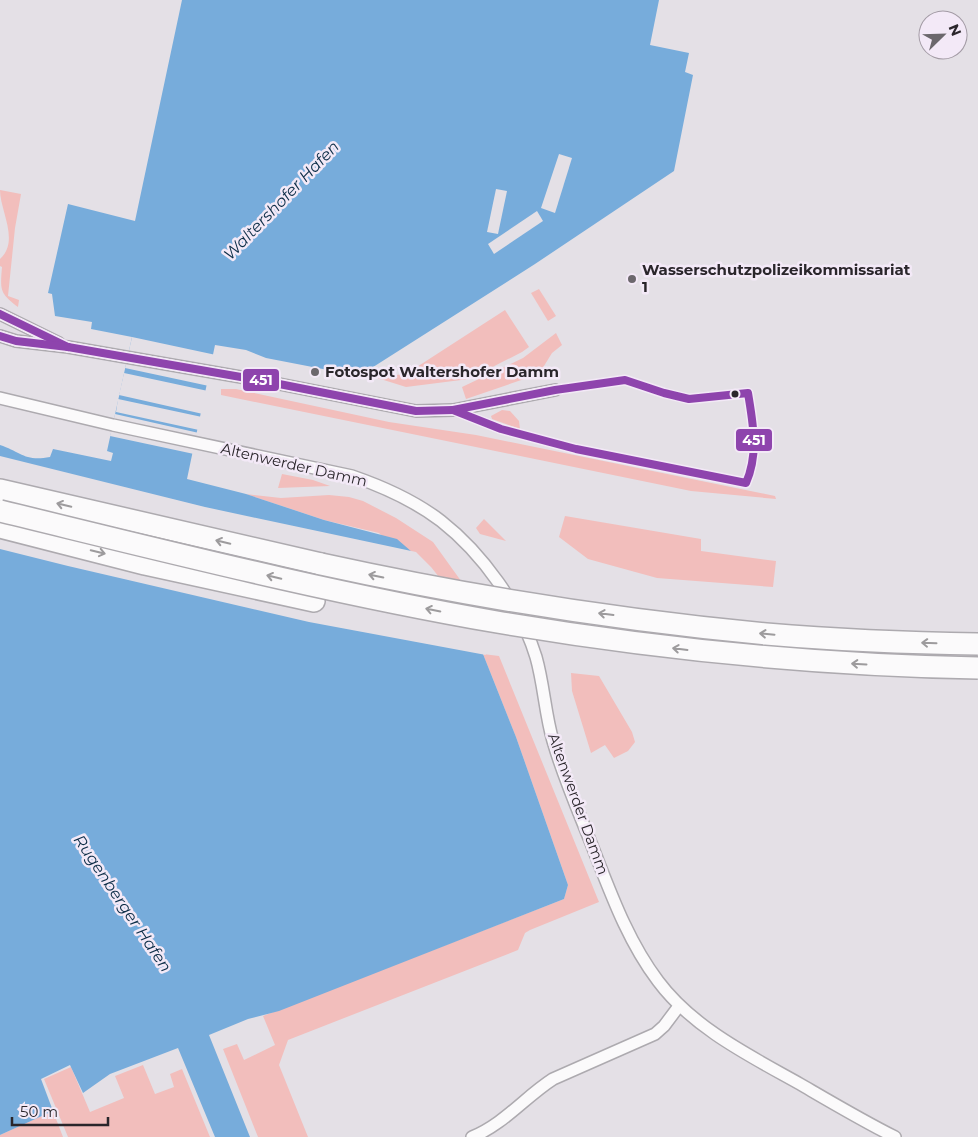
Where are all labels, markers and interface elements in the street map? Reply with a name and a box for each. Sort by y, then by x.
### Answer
north arrow [918,10,968,60]
text: N [944,21,965,39]
water label: Waltershofer Hafen [220,137,343,264]
place label: Wasserschutzpolizeikommissariat 1 [642,260,911,296]
marker: Wasserschutzpolizeikommissariat 1 [626,273,638,285]
place label: Fotospot Waltershofer Damm [325,362,559,381]
marker: Fotospot Waltershofer Damm [309,366,321,378]
line badge: 451 [242,368,280,392]
text: 451 [249,371,273,389]
unlabelled marker [730,389,740,399]
line badge: 451 [735,428,773,452]
text: 451 [742,431,766,449]
street label: Altenwerder Damm [219,438,369,491]
one-way arrow [57,500,73,509]
one-way arrow [215,537,231,546]
one-way arrow [90,548,106,557]
one-way arrow [369,571,385,580]
one-way arrow [267,572,283,581]
one-way arrow [426,604,442,614]
one-way arrow [598,609,614,619]
one-way arrow [759,629,775,639]
one-way arrow [922,638,938,648]
one-way arrow [672,644,688,654]
one-way arrow [852,659,868,669]
street label: Altenwerder Damm [544,730,613,877]
water label: Rugenberger Hafen [70,831,176,975]
scale bar [12,1094,109,1126]
text: 50 m [20,1102,58,1121]

